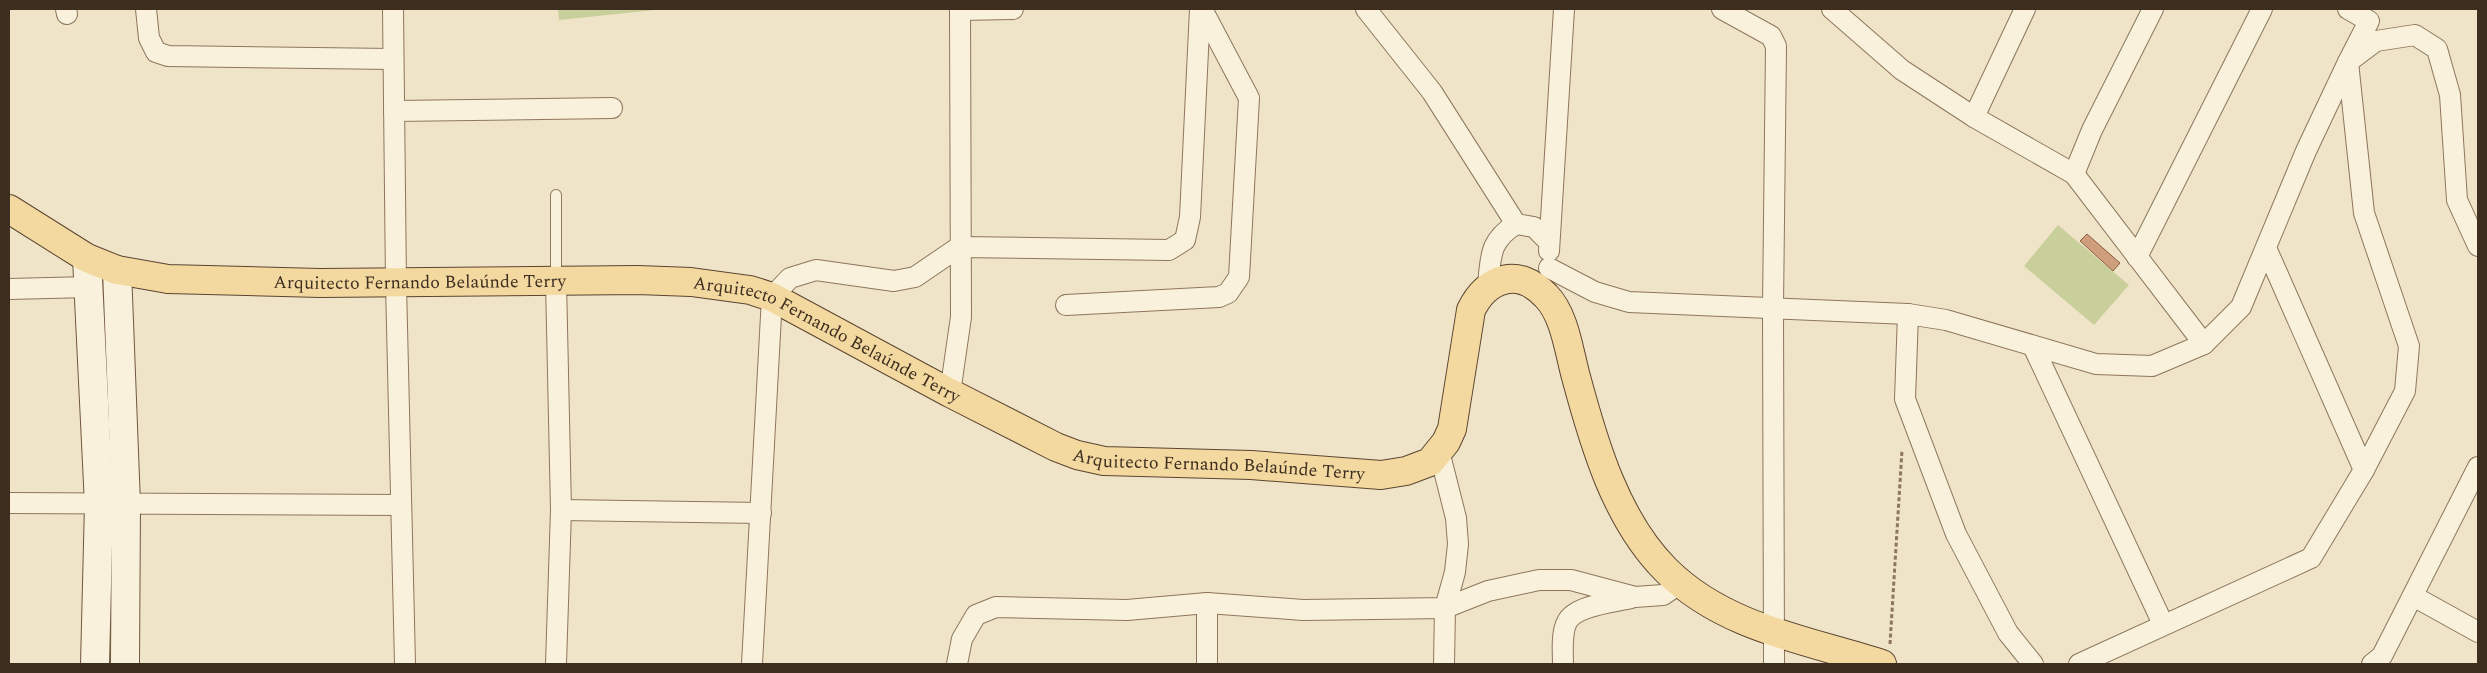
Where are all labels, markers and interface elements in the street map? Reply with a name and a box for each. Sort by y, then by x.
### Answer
street label: Arquitecto Fernando Belaúnde Terry [273,268,568,297]
street label: Arquitecto Fernando Belaúnde Terry [691,269,966,411]
street label: Arquitecto Fernando Belaúnde Terry [1070,441,1367,488]

